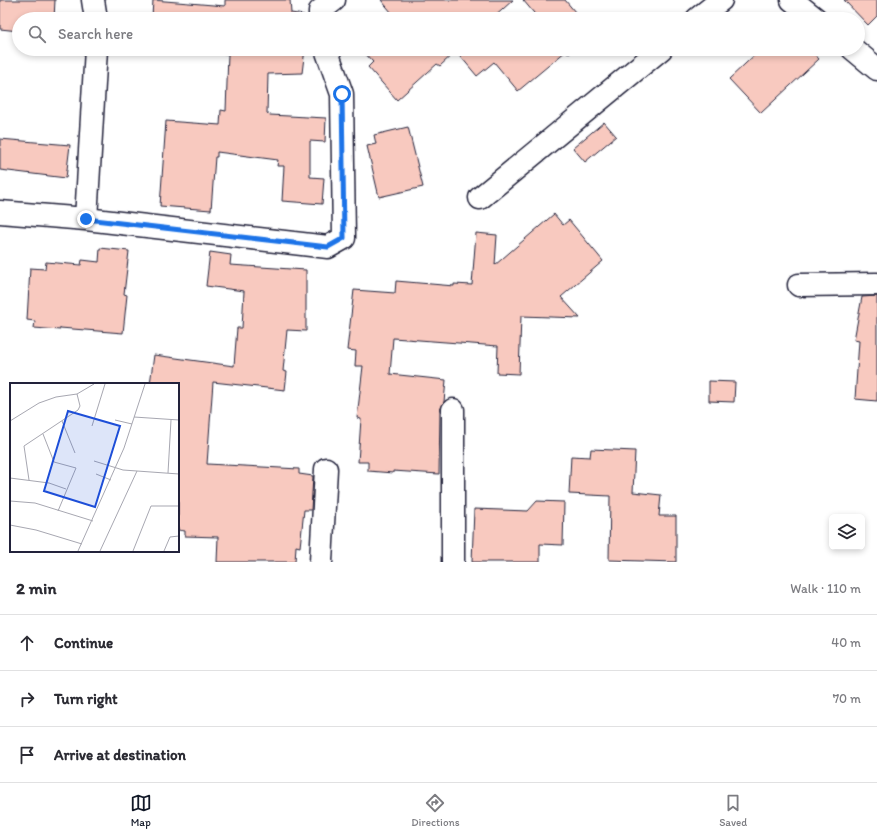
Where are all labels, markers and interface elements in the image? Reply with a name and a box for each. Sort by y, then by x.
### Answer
search box [12,12,865,56]
icon: search [26,23,48,45]
text: Search here [58,25,133,43]
route start [333,85,351,103]
route end [77,210,95,228]
inset map [10,383,179,552]
map controls [829,514,865,550]
button: layers [829,514,865,550]
text: 2 min [16,578,56,598]
text: Walk · 110 m [790,581,861,596]
icon: ahead [16,632,38,654]
text: Continue [54,634,113,652]
text: 40 m [831,635,861,650]
icon: right [16,688,38,710]
text: Turn right [54,690,118,708]
text: 70 m [833,691,861,706]
icon: arrive [16,744,38,766]
text: Arrive at destination [54,746,186,764]
tab: Map [130,792,152,829]
tab: Directions [411,792,460,829]
tab: Saved [719,792,747,829]

